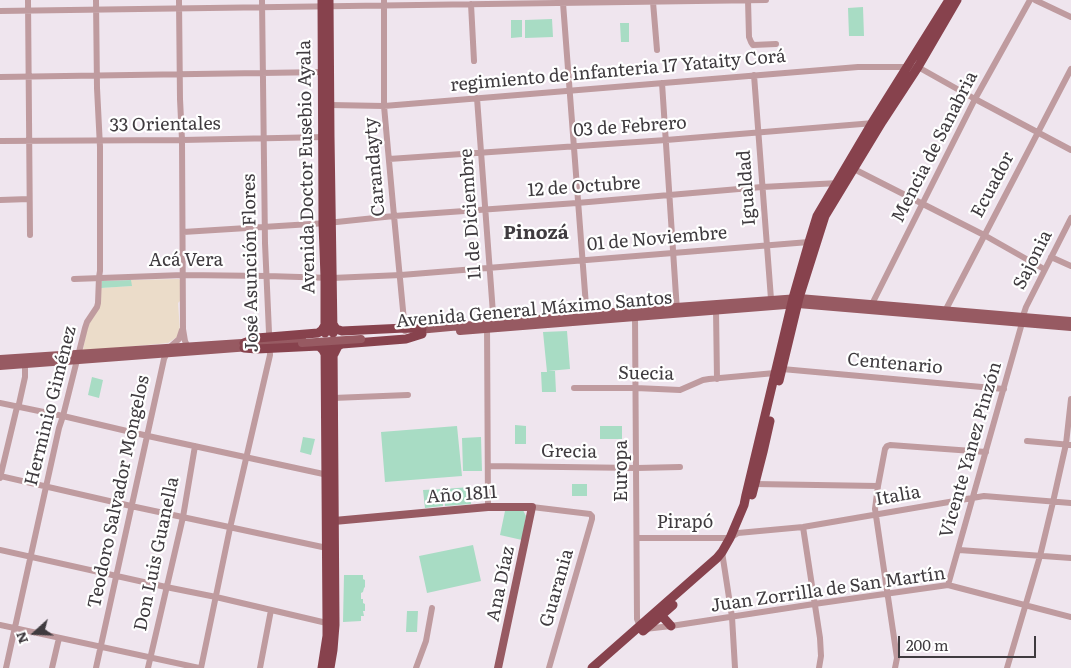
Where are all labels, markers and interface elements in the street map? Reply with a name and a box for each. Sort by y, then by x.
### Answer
street label: Avenida Doctor Eusebio Ayala [294,40,320,294]
street label: regimiento de infanteria 17 Yataity Corá [449,46,787,96]
street label: Mencia de Sanabria [888,68,982,226]
street label: 03 de Febrero [573,112,687,142]
street label: 33 Orientales [109,113,221,137]
street label: Carandayty [360,117,390,217]
street label: 11 de Diciembre [456,148,486,280]
street label: Igualdad [734,149,760,227]
street label: Ecuador [967,149,1019,221]
street label: 12 de Octubre [527,172,641,202]
street label: José Asunción Flores [239,174,263,352]
district label: Pinozá [503,222,569,244]
street label: 01 de Noviembre [586,222,728,256]
street label: Sajonia [1009,227,1057,293]
street label: Acá Vera [149,250,223,272]
street label: Avenida General Máximo Santos [395,287,673,333]
street label: Herminio Giménez [21,324,81,488]
street label: Centenario [846,349,944,379]
street label: Vicente Yanez Pinzón [935,359,1007,541]
street label: Suecia [618,363,674,385]
street label: Teodoro Salvador Mongelos [84,374,154,610]
street label: Europa [611,440,633,502]
street label: Grecia [541,441,597,463]
street label: Don Luis Guanella [130,475,184,633]
street label: Italia [874,481,922,511]
street label: Año 1811 [426,482,498,508]
street label: Pirapó [657,512,713,534]
street label: Ana Díaz [483,544,519,624]
street label: Guarania [536,547,578,629]
street label: Juan Zorrilla de San Martín [709,563,947,617]
north arrow [10,608,60,658]
scale bar [901,626,1038,658]
text: N [9,629,32,647]
text: 200 m [906,633,949,656]

